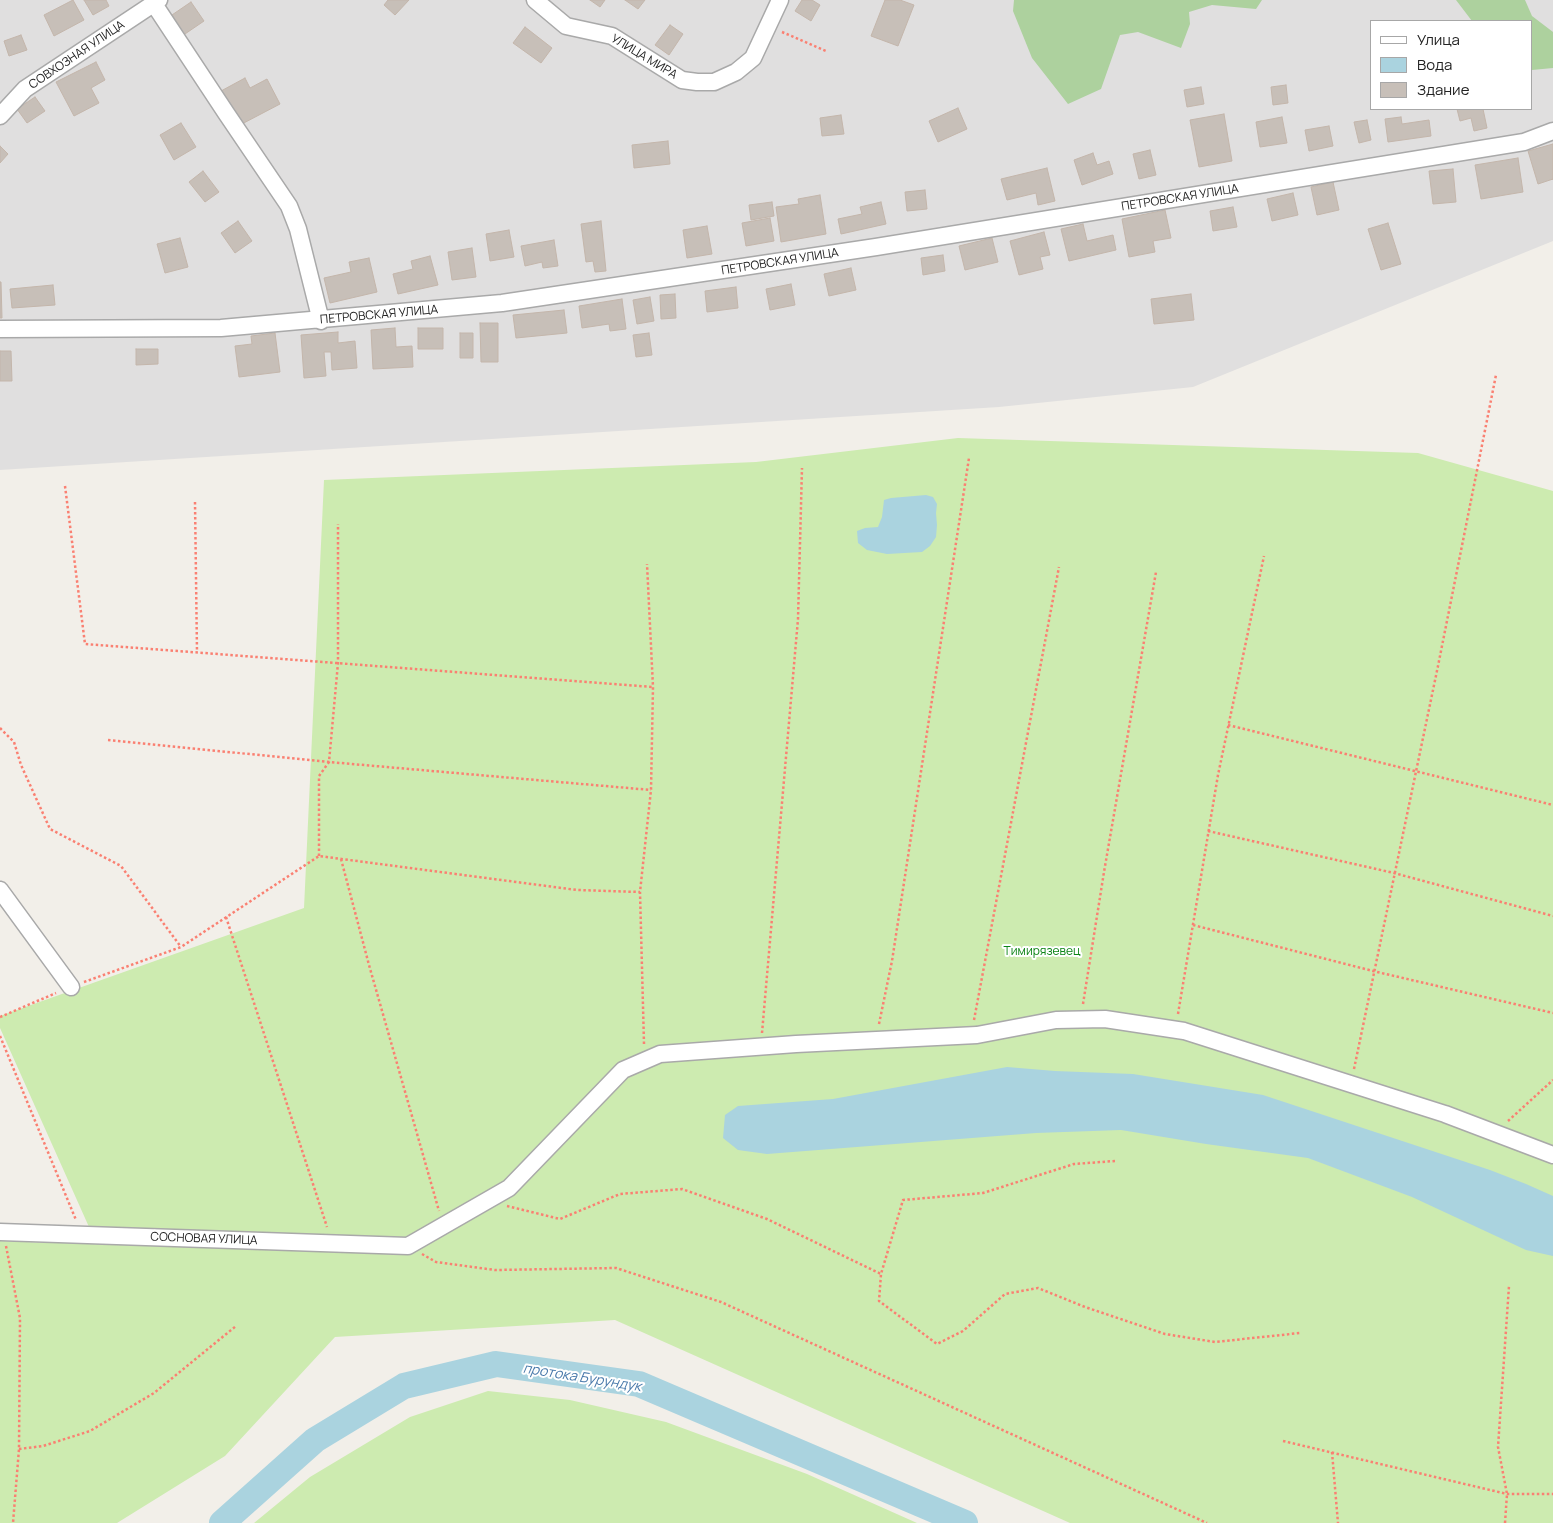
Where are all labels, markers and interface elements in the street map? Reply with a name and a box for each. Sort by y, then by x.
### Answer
street label: СОВХОЗНАЯ УЛИЦА [26,18,128,92]
legend [1370,20,1533,110]
text: Улица [1417,29,1460,50]
street label: УЛИЦА МИРА [608,32,680,82]
text: Вода [1417,54,1452,75]
text: Здание [1417,79,1469,100]
street label: ПЕТРОВСКАЯ УЛИЦА [1120,182,1240,214]
street label: ПЕТРОВСКАЯ УЛИЦА [720,246,840,278]
street label: ПЕТРОВСКАЯ УЛИЦА [319,303,439,327]
park label: Тимирязевец [1004,945,1080,959]
street label: СОСНОВАЯ УЛИЦА [150,1230,258,1248]
water label: протока Бурундук [522,1360,642,1396]

